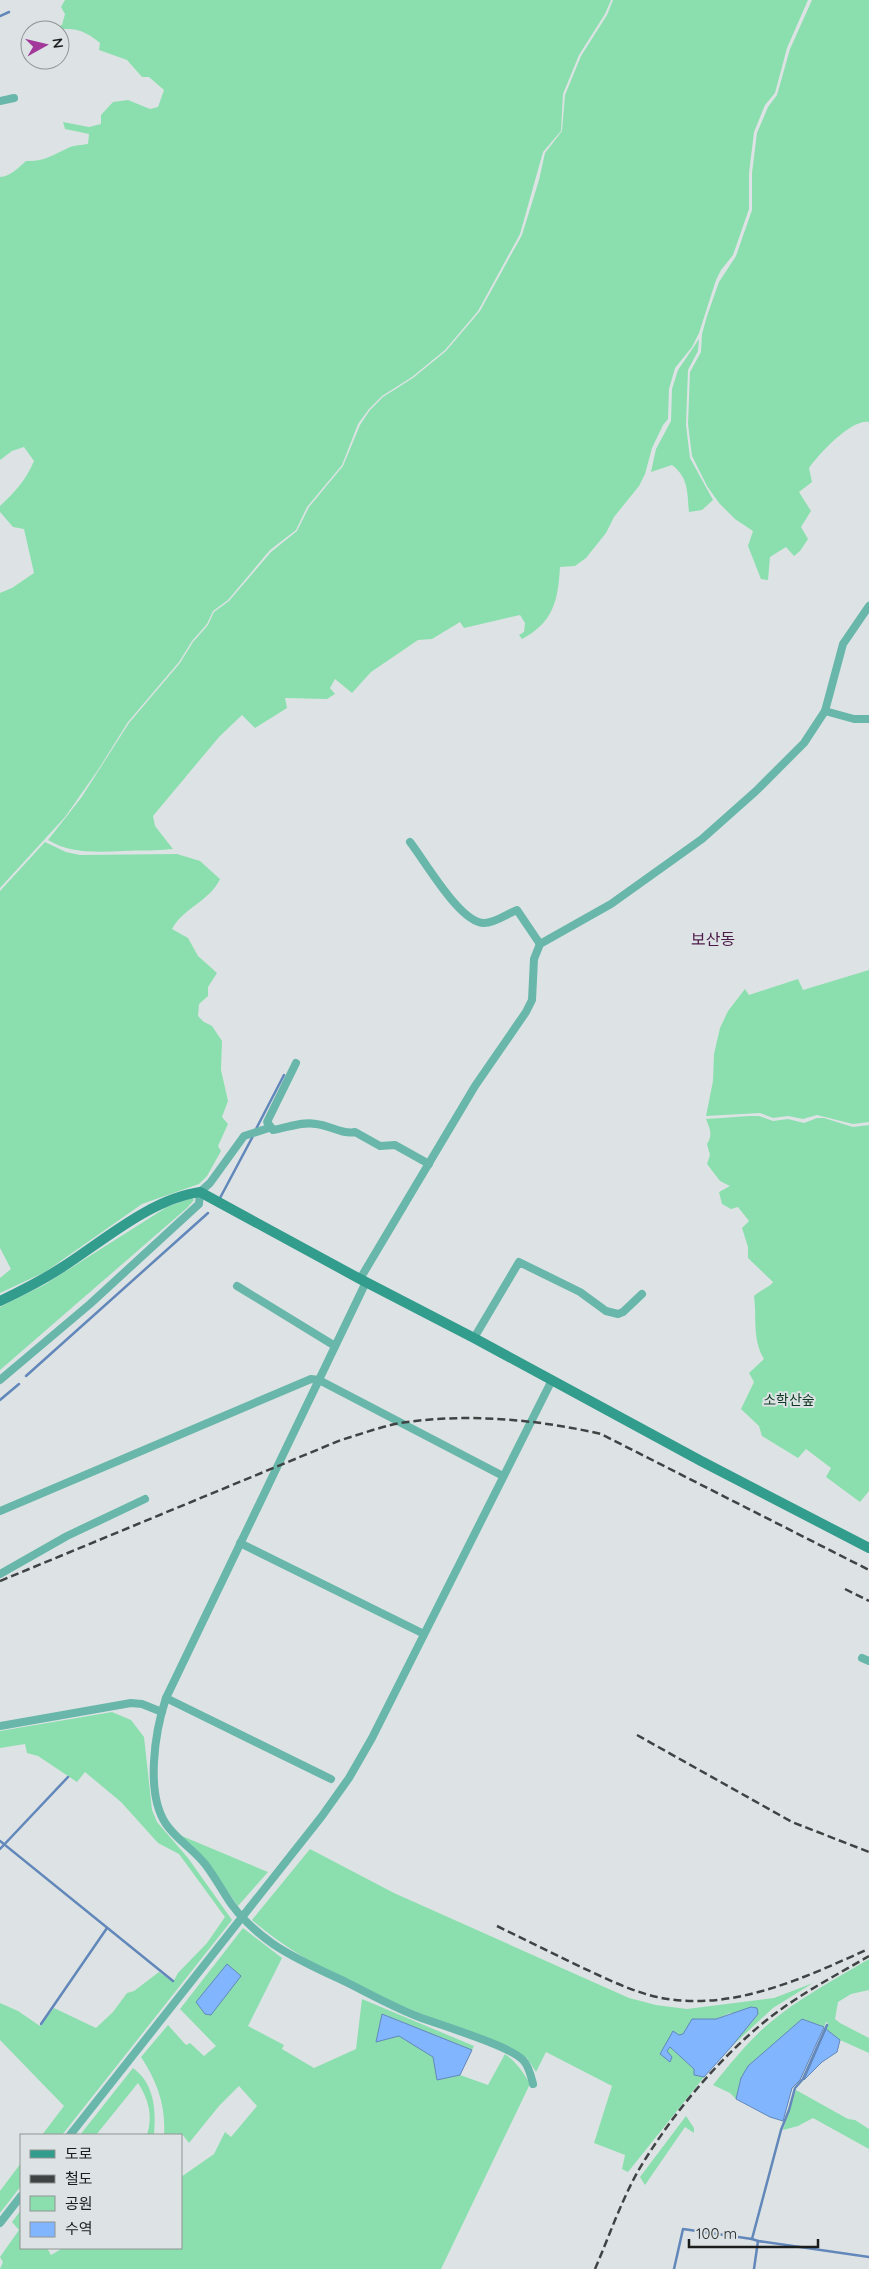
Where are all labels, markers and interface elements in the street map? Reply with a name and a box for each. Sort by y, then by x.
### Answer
north arrow [20,20,70,70]
text: N [48,37,68,50]
district label: 보산동 [691,929,735,949]
park label: 소학산숲 [763,1391,815,1409]
legend [20,2134,182,2249]
text: 도로 [65,2144,93,2163]
text: 철도 [65,2169,93,2188]
text: 공원 [65,2194,93,2213]
scale bar [689,2216,818,2248]
text: 수역 [65,2219,93,2238]
text: 100 m [696,2224,737,2243]

